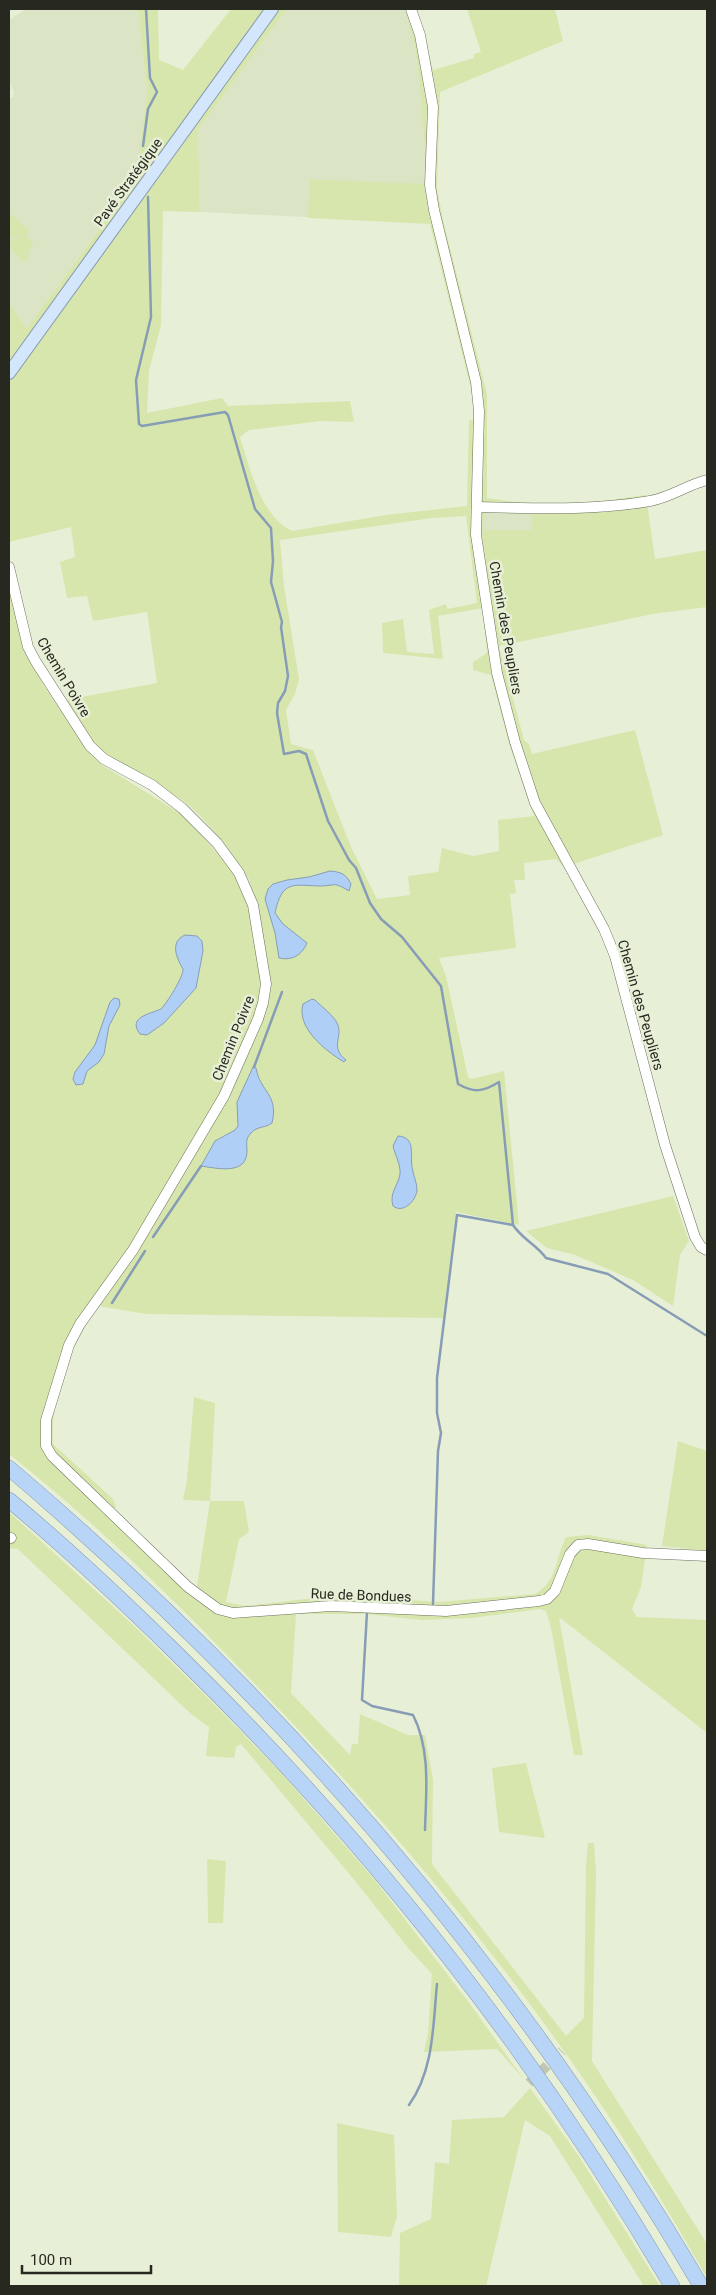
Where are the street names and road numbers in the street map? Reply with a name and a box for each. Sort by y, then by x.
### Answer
street label: Pavé Stratégique [91,135,165,229]
street label: Chemin des Peupliers [486,560,526,696]
street label: Chemin Poivre [34,634,94,720]
street label: Chemin des Peupliers [615,938,667,1072]
street label: Chemin Poivre [209,993,257,1083]
street label: Rue de Bondues [310,1585,412,1605]

